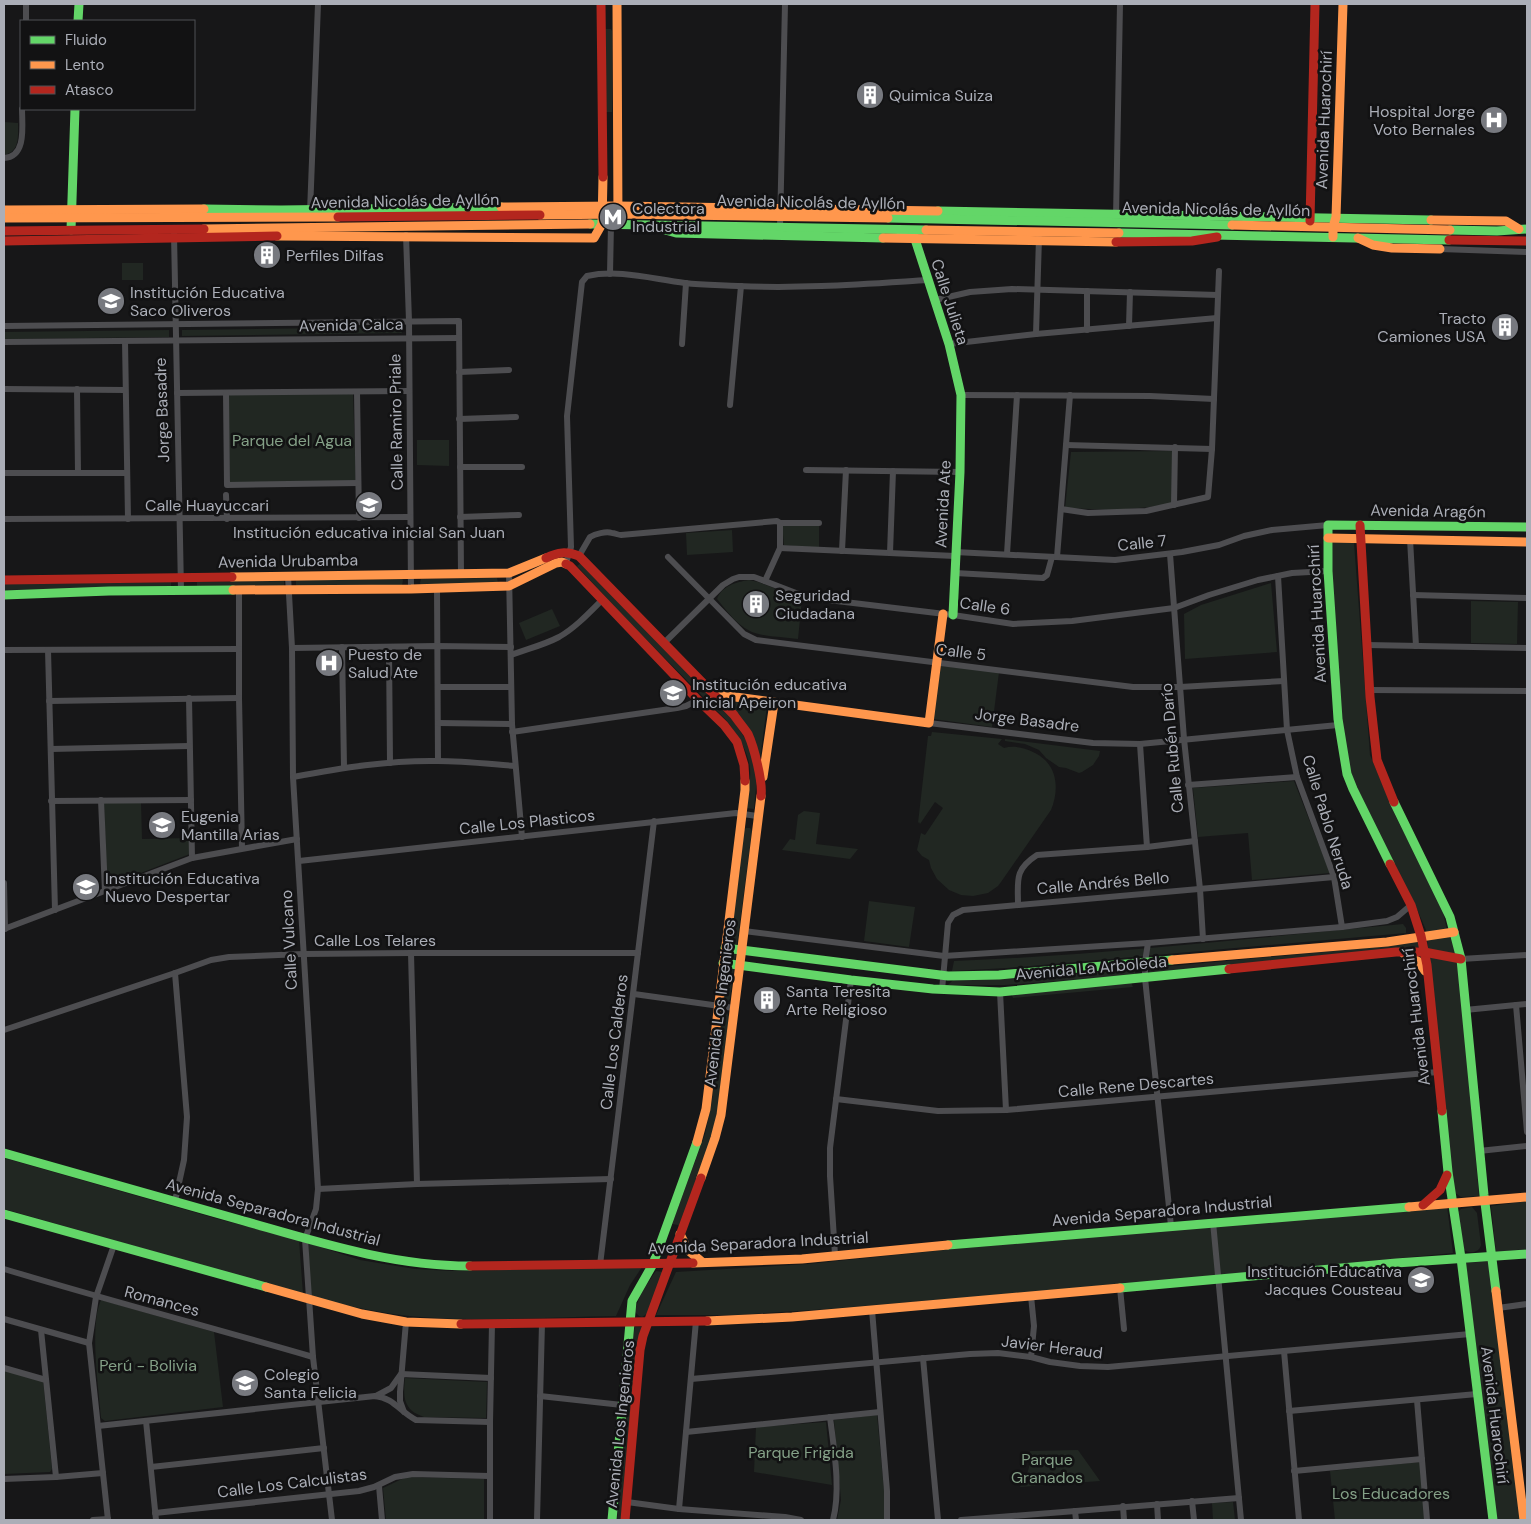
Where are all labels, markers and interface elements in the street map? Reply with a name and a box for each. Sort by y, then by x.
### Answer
legend [20,20,195,110]
text: Fluido [65,30,107,50]
street label: Avenida Huarochirí [1311,50,1337,190]
text: Lento [65,55,104,75]
text: Atasco [65,80,113,100]
building icon: Quimica Suiza [855,80,885,110]
place label: Quimica Suiza [889,85,993,106]
place label: Hospital Jorge Voto Bernales [1369,101,1475,140]
hospital icon: Hospital Jorge Voto Bernales [1479,105,1509,135]
street label: Avenida Nicolás de Ayllón [310,189,500,213]
street label: Avenida Nicolás de Ayllón [716,190,906,214]
street label: Avenida Nicolás de Ayllón [1121,197,1311,221]
place label: Colectora Industrial [632,198,705,237]
metro station icon: Colectora Industrial [598,202,628,232]
building icon: Perfiles Dilfas [252,240,282,270]
place label: Perfiles Dilfas [286,245,384,266]
street label: Calle Julieta [926,256,974,348]
place label: Institución Educativa Saco Oliveros [130,282,285,321]
school or university icon: Institución Educativa Saco Oliveros [96,286,126,316]
place label: Tracto Camiones USA [1377,308,1486,347]
building icon: Tracto Camiones USA [1490,312,1520,342]
street label: Avenida Calca [299,314,403,336]
street label: Calle Ramiro Priale [384,354,408,490]
street label: Jorge Basadre [150,357,174,463]
park label: Parque del Agua [232,430,352,451]
street label: Avenida Ate [930,459,956,549]
school or university icon: Institución educativa inicial San Juan [354,490,384,520]
street label: Calle Huayuccari [145,495,269,516]
street label: Avenida Aragón [1370,499,1486,523]
place label: Institución educativa inicial San Juan [233,522,505,543]
street label: Calle 7 [1116,530,1168,556]
street label: Avenida Huarochirí [1303,544,1331,684]
street label: Avenida Urubamba [218,549,358,573]
place label: Seguridad Ciudadana [775,585,855,624]
building icon: Seguridad Ciudadana [741,589,771,619]
street label: Calle 6 [958,592,1012,620]
street label: Calle 5 [935,639,987,665]
place label: Puesto de Salud Ate [348,644,422,683]
hospital icon: Puesto de Salud Ate [314,648,344,678]
place label: Institución educativa inicial Apeiron [692,674,847,713]
school or university icon: Institución educativa inicial Apeiron [658,678,688,708]
street label: Calle Rubén Darío [1156,682,1188,814]
street label: Jorge Basadre [974,703,1080,737]
street label: Calle Pablo Neruda [1298,752,1358,892]
street label: Calle Los Plasticos [458,804,596,840]
place label: Eugenia Mantilla Arias [181,806,280,845]
school or university icon: Eugenia Mantilla Arias [147,810,177,840]
street label: Calle Andrés Bello [1036,867,1170,899]
place label: Institución Educativa Nuevo Despertar [105,868,260,907]
school or university icon: Institución Educativa Nuevo Despertar [71,872,101,902]
street label: Calle Vulcano [276,889,302,991]
street label: Avenida Los Ingenieros [699,918,741,1088]
street label: Calle Los Telares [314,930,436,951]
street label: Avenida Huarochirí [1397,947,1435,1087]
street label: Avenida La Arboleda [1014,951,1168,985]
street label: Calle Los Calderos [595,973,633,1111]
place label: Santa Teresita Arte Religioso [786,981,891,1020]
building icon: Santa Teresita Arte Religioso [752,985,782,1015]
street label: Calle Rene Descartes [1057,1068,1215,1102]
street label: Avenida Separadora Industrial [163,1173,383,1251]
street label: Avenida Separadora Industrial [1051,1191,1273,1231]
street label: Avenida Separadora Industrial [647,1227,869,1259]
place label: Institución Educativa Jacques Cousteau [1247,1261,1402,1300]
school or university icon: Institución Educativa Jacques Cousteau [1406,1265,1436,1295]
street label: Romances [122,1281,202,1321]
street label: Javier Heraud [1000,1330,1104,1364]
street label: Avenida Los Ingenieros [601,1339,639,1509]
street label: Avenida Huarochirí [1476,1345,1514,1485]
park label: Perú - Bolivia [99,1355,197,1376]
place label: Colegio Santa Felicia [264,1364,357,1403]
school or university icon: Colegio Santa Felicia [230,1368,260,1398]
park label: Parque Frigida [748,1442,854,1463]
park label: Parque Granados [1011,1449,1083,1488]
street label: Calle Los Calculistas [216,1463,368,1503]
park label: Los Educadores [1332,1483,1450,1504]

